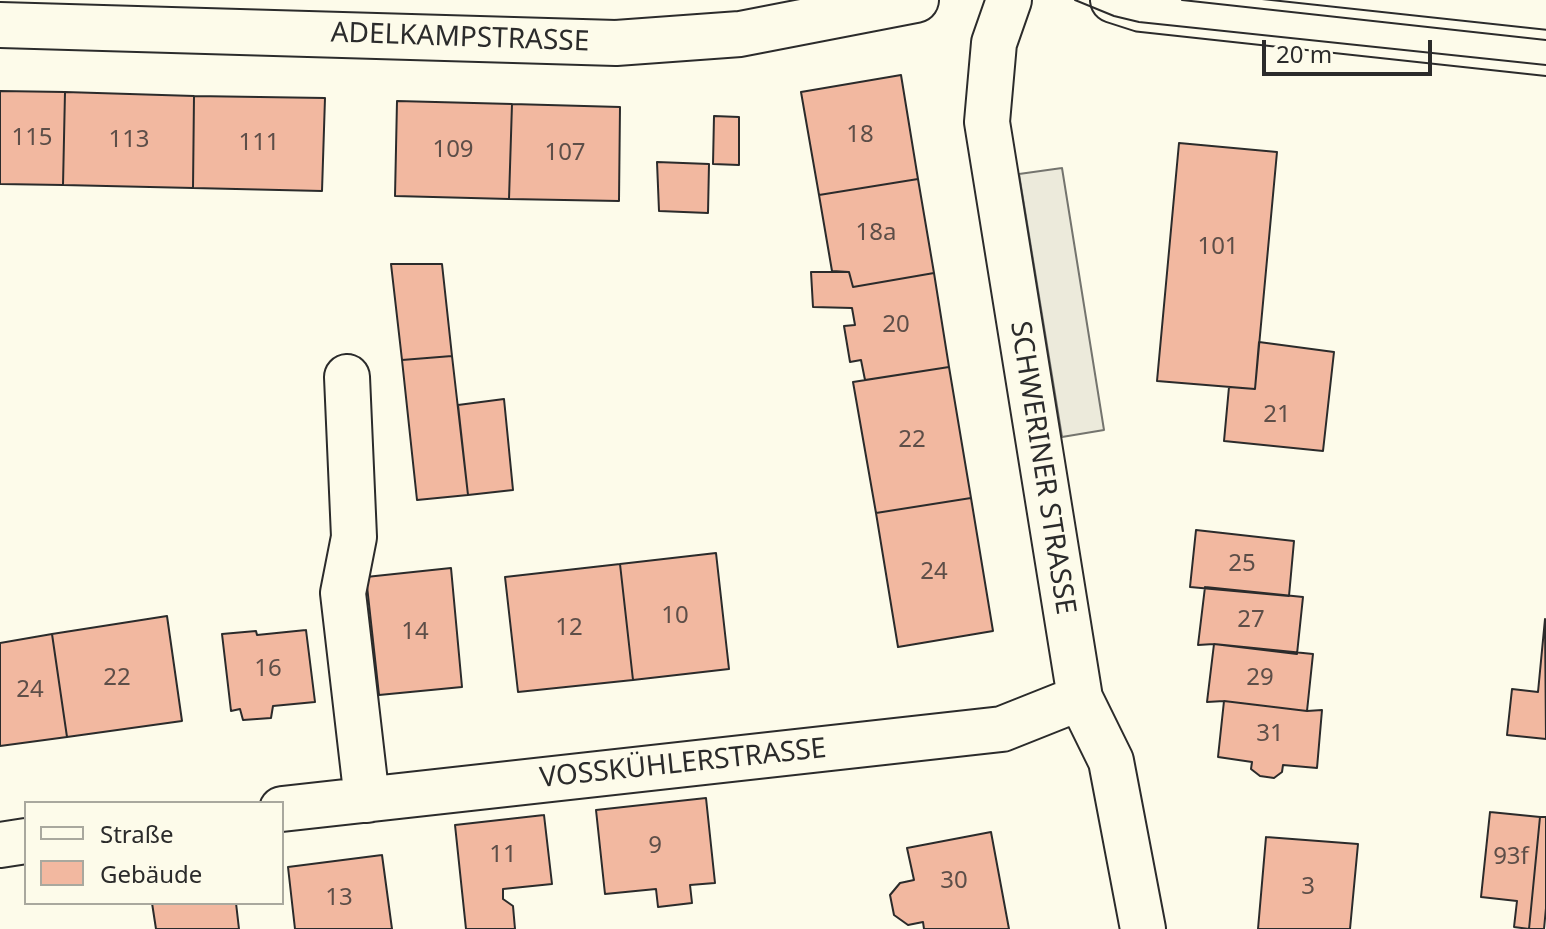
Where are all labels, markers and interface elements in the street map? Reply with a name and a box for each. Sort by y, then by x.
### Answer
street label: ADELKAMPSTRASSE [330,17,590,59]
scale bar [1266,24,1436,74]
text: 20 m [1276,37,1332,70]
house number: 18 [846,121,874,149]
house number: 115 [11,124,53,152]
house number: 113 [108,126,150,154]
house number: 111 [238,129,280,157]
house number: 109 [432,136,474,164]
house number: 107 [544,139,586,167]
house number: 18a [856,219,896,247]
house number: 101 [1197,233,1239,261]
house number: 20 [882,311,910,339]
street label: SCHWERINER STRASSE [1002,319,1082,617]
house number: 21 [1263,401,1291,429]
house number: 22 [898,426,926,454]
house number: 25 [1228,550,1256,578]
house number: 24 [920,558,948,586]
house number: 10 [661,602,689,630]
house number: 27 [1237,606,1265,634]
house number: 12 [555,614,583,642]
house number: 14 [401,618,429,646]
house number: 16 [254,655,282,683]
house number: 22 [103,664,131,692]
house number: 29 [1246,664,1274,692]
house number: 24 [16,676,44,704]
house number: 31 [1256,720,1284,748]
street label: VOSSKÜHLERSTRASSE [538,732,828,796]
legend [24,801,284,905]
text: Straße [100,817,173,850]
house number: 9 [648,832,662,860]
house number: 11 [489,841,517,869]
house number: 93f [1493,843,1529,871]
text: Gebäude [100,857,202,890]
house number: 30 [940,867,968,895]
house number: 3 [1301,873,1315,901]
house number: 13 [325,884,353,912]

